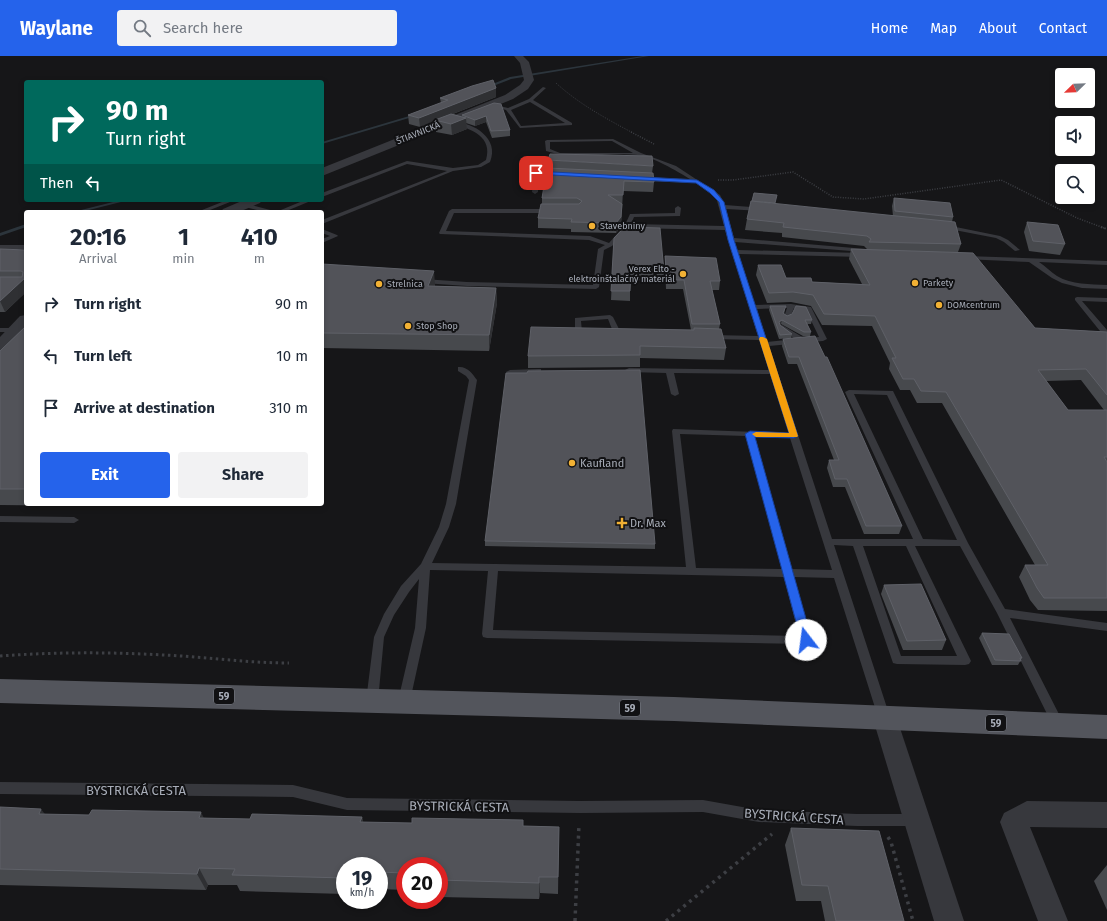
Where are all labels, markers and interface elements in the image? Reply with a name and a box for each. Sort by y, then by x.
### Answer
search box [117,10,397,46]
text: Waylane [20,17,93,40]
icon: search [131,17,153,39]
text: Search here [163,19,243,37]
text: Home [871,20,908,37]
text: Map [930,20,957,37]
text: About [979,20,1017,37]
text: Contact [1039,20,1087,37]
north arrow [1055,68,1095,108]
map controls [1055,68,1095,204]
text: 90 m [106,94,168,127]
icon: right [40,96,92,148]
button: sound [1055,116,1095,156]
street label: ŠTIAVNICKÁ [394,118,442,146]
text: Turn right [106,128,186,150]
pin [519,156,553,190]
icon: arrive [525,162,547,184]
button: search [1055,164,1095,204]
icon: left [82,172,104,194]
text: Then [40,174,74,192]
marker: Stavebniny [587,221,597,231]
place label: Stavebniny [600,221,646,231]
text: 20:16 [70,223,126,251]
text: 1 [178,223,189,251]
text: 410 [241,223,278,251]
text: Arrival [79,251,117,266]
text: min [172,251,195,266]
text: m [254,251,265,266]
place label: Verex Elto - elektroinštalačný materiál [568,264,675,284]
marker: Verex Elto - elektroinštalačný materiál [678,269,688,279]
marker: Parkety [910,278,920,288]
place label: Parkety [923,278,954,288]
marker: Strelnica [374,279,384,289]
place label: Strelnica [387,279,423,289]
icon: right [40,293,62,315]
text: Turn right [74,295,141,313]
text: 90 m [275,295,308,313]
marker: DOMcentrum [934,300,944,310]
place label: DOMcentrum [947,300,1000,310]
marker: Stop Shop [403,321,413,331]
place label: Stop Shop [416,321,458,331]
icon: left [40,345,62,367]
text: Turn left [74,347,132,365]
text: 10 m [276,347,308,365]
icon: arrive [40,397,62,419]
text: Arrive at destination [74,399,215,417]
text: 310 m [269,399,308,417]
button: Exit [40,452,170,498]
button: Share [178,452,308,498]
place label: Kaufland [580,457,624,470]
marker: Kaufland [567,458,577,468]
place label: Dr. Max [630,517,667,530]
marker: Dr. Max [617,518,627,528]
position arrow [785,619,827,661]
road number: 59 [214,688,234,704]
road number: 59 [620,700,640,716]
road number: 59 [986,715,1006,731]
street label: BYSTRICKÁ CESTA [86,783,187,798]
street label: BYSTRICKÁ CESTA [409,798,510,815]
street label: BYSTRICKÁ CESTA [744,806,845,828]
speed limit sign: 20 [396,857,448,909]
text: 19 [352,866,372,890]
text: km/h [350,887,374,899]

